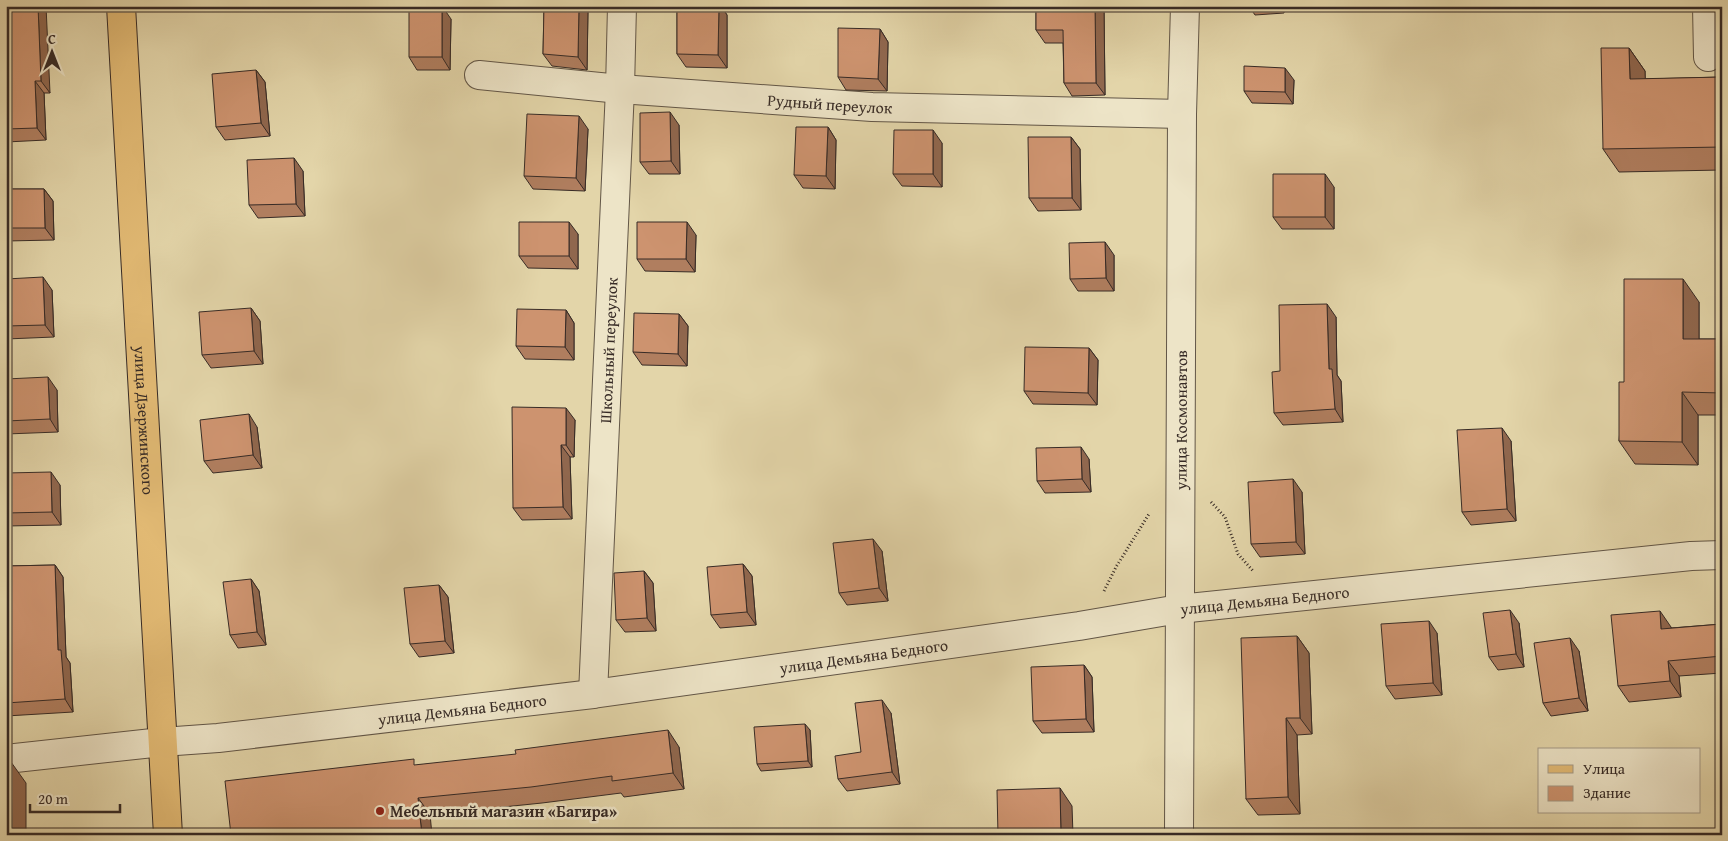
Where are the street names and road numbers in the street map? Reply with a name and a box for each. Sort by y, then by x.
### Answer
street label: Рудный переулок [766,88,893,119]
street label: Школьный переулок [593,276,624,424]
street label: улица Дзержинского [128,344,161,495]
street label: улица Космонавтов [1168,350,1193,491]
street label: улица Демьяна Бедного [1178,579,1350,621]
street label: улица Демьяна Бедного [777,632,949,680]
street label: улица Демьяна Бедного [376,688,548,731]

